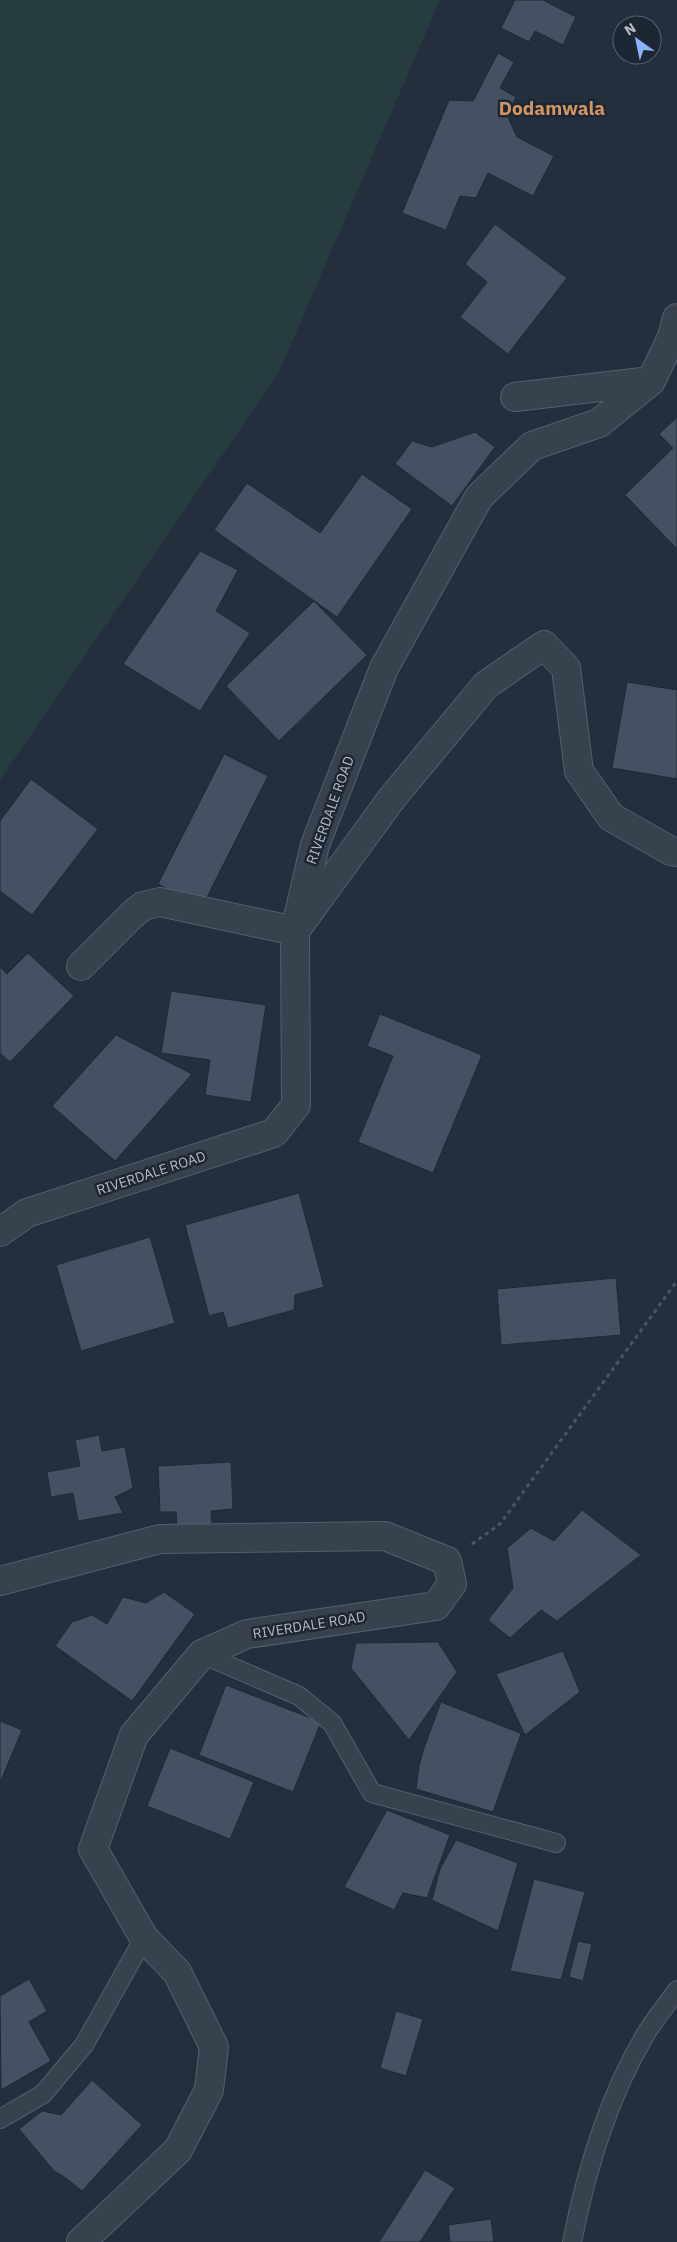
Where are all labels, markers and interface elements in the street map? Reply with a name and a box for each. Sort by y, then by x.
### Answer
north arrow [612,15,662,65]
text: N [621,19,639,39]
district label: Dodamwala [499,96,605,120]
street label: RIVERDALE ROAD [302,753,358,867]
street label: RIVERDALE ROAD [94,1147,208,1199]
street label: RIVERDALE ROAD [251,1607,367,1643]

